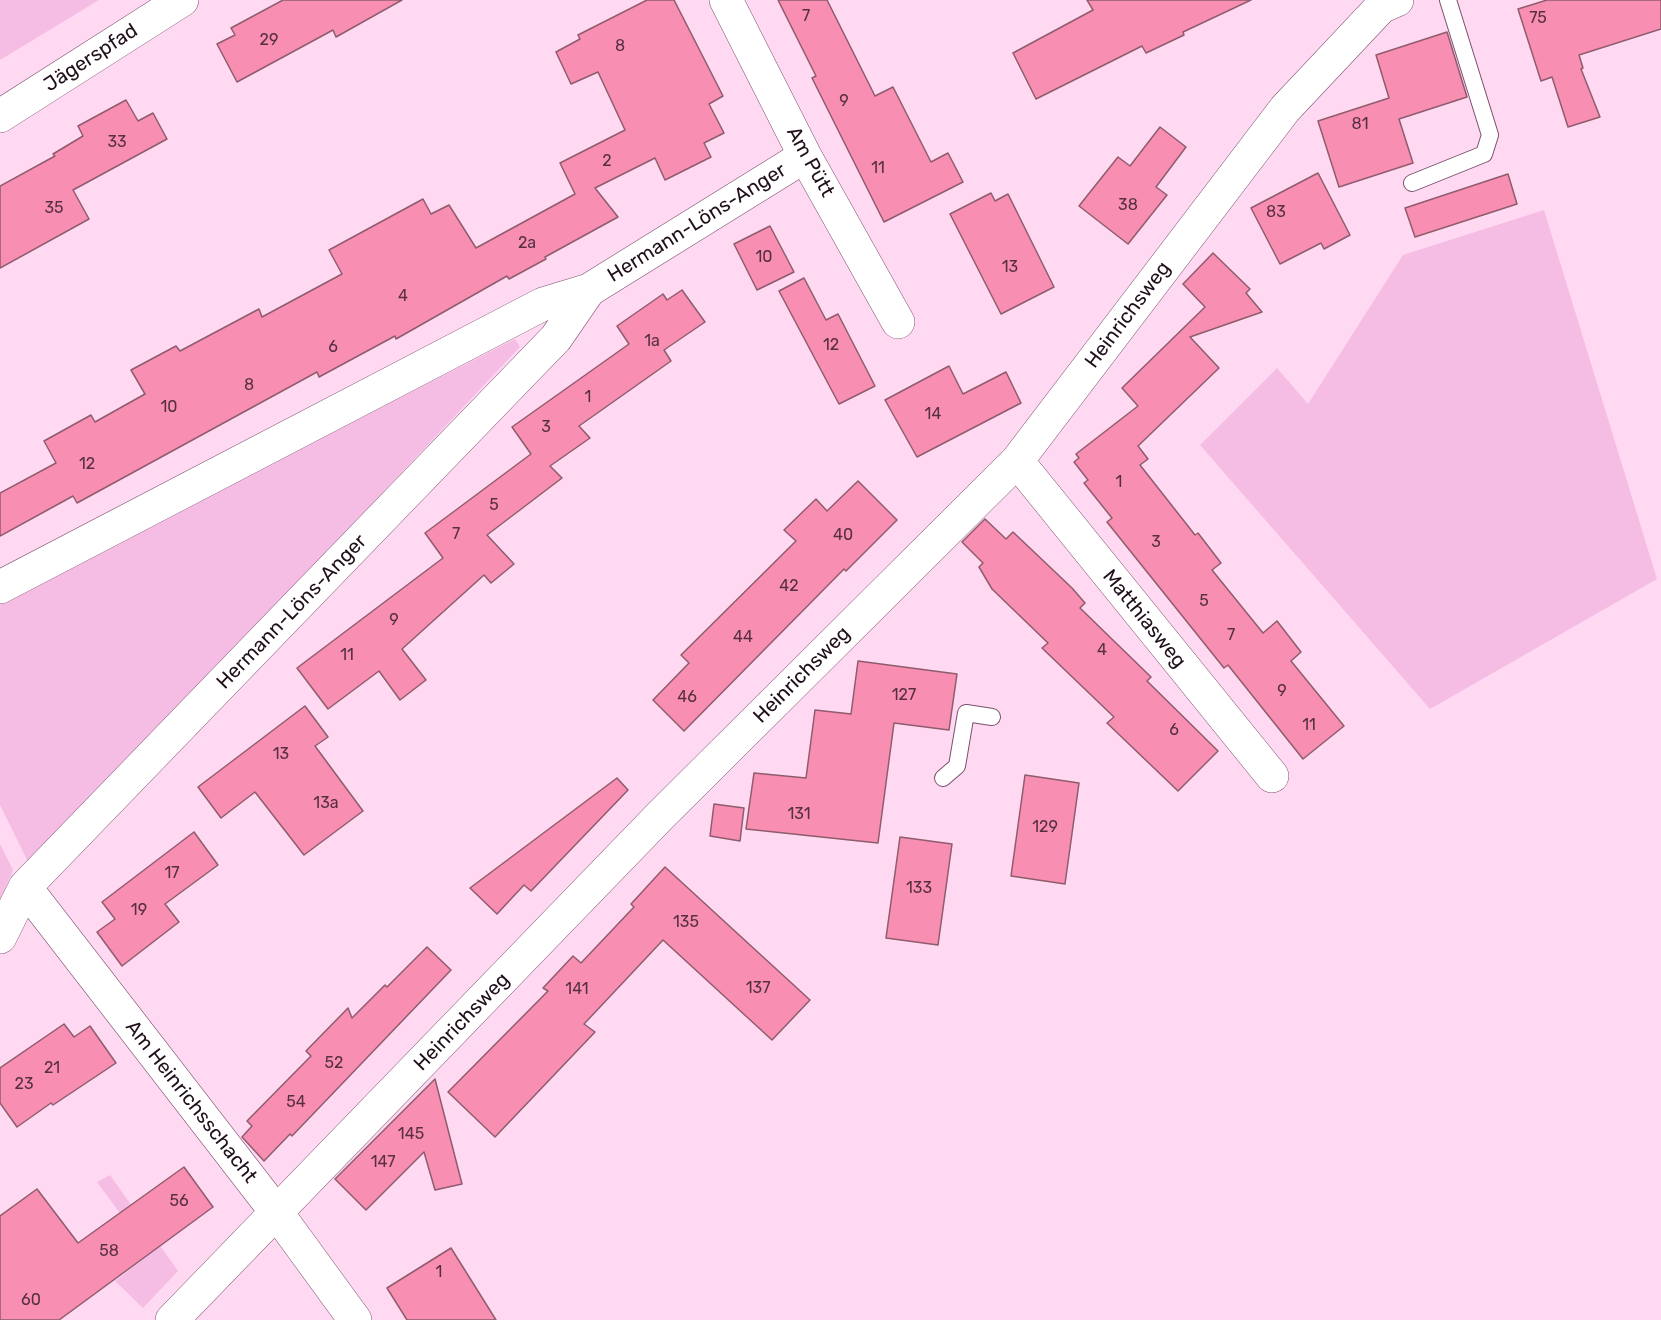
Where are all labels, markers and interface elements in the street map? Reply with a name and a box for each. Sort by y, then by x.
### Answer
house number: 7 [802,6,810,26]
house number: 75 [1529,8,1547,28]
street label: Jägerspfad [40,19,142,97]
house number: 29 [260,30,278,50]
house number: 8 [615,36,625,56]
house number: 9 [839,91,849,111]
house number: 81 [1351,114,1369,134]
street label: Am Pütt [781,123,839,201]
house number: 33 [107,132,127,152]
house number: 2 [602,151,612,171]
street label: Hermann-Löns-Anger [603,158,791,288]
house number: 11 [871,158,885,178]
house number: 38 [1118,195,1138,215]
house number: 35 [44,198,64,218]
house number: 83 [1266,202,1286,222]
house number: 2a [518,233,536,253]
house number: 10 [755,247,773,267]
house number: 13 [1002,257,1018,277]
street label: Heinrichsweg [1080,257,1176,373]
house number: 4 [398,286,408,306]
house number: 1a [644,331,660,351]
house number: 12 [823,335,839,355]
house number: 6 [328,337,338,357]
house number: 8 [244,375,254,395]
house number: 1 [585,387,591,407]
house number: 10 [160,397,178,417]
house number: 14 [925,404,941,424]
house number: 3 [541,417,551,437]
house number: 12 [79,454,95,474]
house number: 1 [1116,472,1122,492]
house number: 5 [489,495,499,515]
house number: 7 [452,524,460,544]
house number: 40 [833,525,853,545]
street label: Hermann-Löns-Anger [212,530,372,694]
house number: 3 [1151,532,1161,552]
street label: Matthiasweg [1097,565,1191,673]
house number: 42 [779,576,799,596]
house number: 5 [1199,591,1209,611]
house number: 9 [389,610,399,630]
street label: Heinrichsweg [749,622,855,728]
house number: 7 [1227,625,1235,645]
house number: 44 [733,627,753,647]
house number: 4 [1097,640,1107,660]
house number: 11 [340,645,354,665]
house number: 9 [1277,681,1287,701]
house number: 127 [892,685,916,705]
house number: 46 [677,687,697,707]
house number: 11 [1302,715,1316,735]
house number: 6 [1169,720,1179,740]
house number: 13 [273,744,289,764]
house number: 13a [313,793,339,813]
house number: 131 [787,804,811,824]
house number: 129 [1032,817,1058,837]
house number: 17 [164,863,180,883]
house number: 133 [906,878,932,898]
house number: 19 [131,900,147,920]
house number: 135 [673,912,699,932]
street label: Heinrichsweg [409,968,515,1076]
house number: 137 [746,978,770,998]
house number: 141 [565,979,589,999]
street label: Am Heinrichsschacht [120,1016,262,1188]
house number: 52 [325,1053,343,1073]
house number: 21 [44,1058,60,1078]
house number: 23 [14,1074,34,1094]
house number: 54 [286,1092,306,1112]
house number: 145 [398,1124,424,1144]
house number: 147 [371,1152,395,1172]
house number: 56 [169,1191,189,1211]
house number: 58 [99,1241,119,1261]
house number: 1 [436,1262,442,1282]
house number: 60 [21,1290,41,1310]

